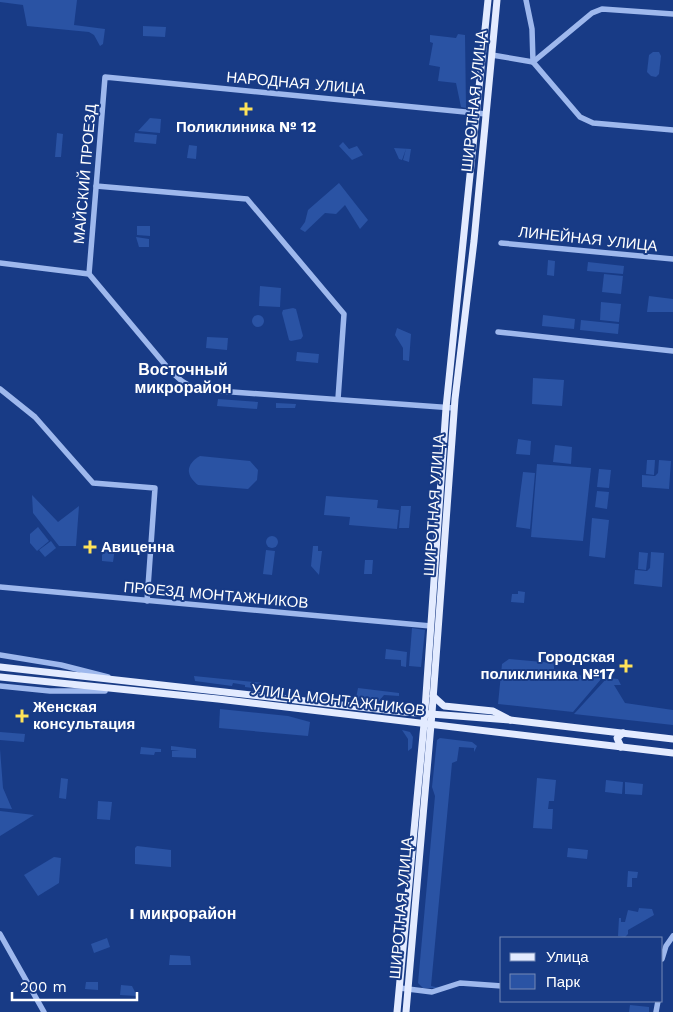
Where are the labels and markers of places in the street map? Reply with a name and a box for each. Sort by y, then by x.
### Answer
marker: Поликлиника № 12 [239,102,253,116]
place label: Поликлиника № 12 [176,118,316,136]
place label: Авиценна [101,538,175,556]
marker: Авиценна [83,540,97,554]
place label: Городская поликлиника №17 [480,648,615,683]
marker: Городская поликлиника №17 [619,659,633,673]
place label: Женская консультация [32,698,135,733]
marker: Женская консультация [15,709,29,723]

